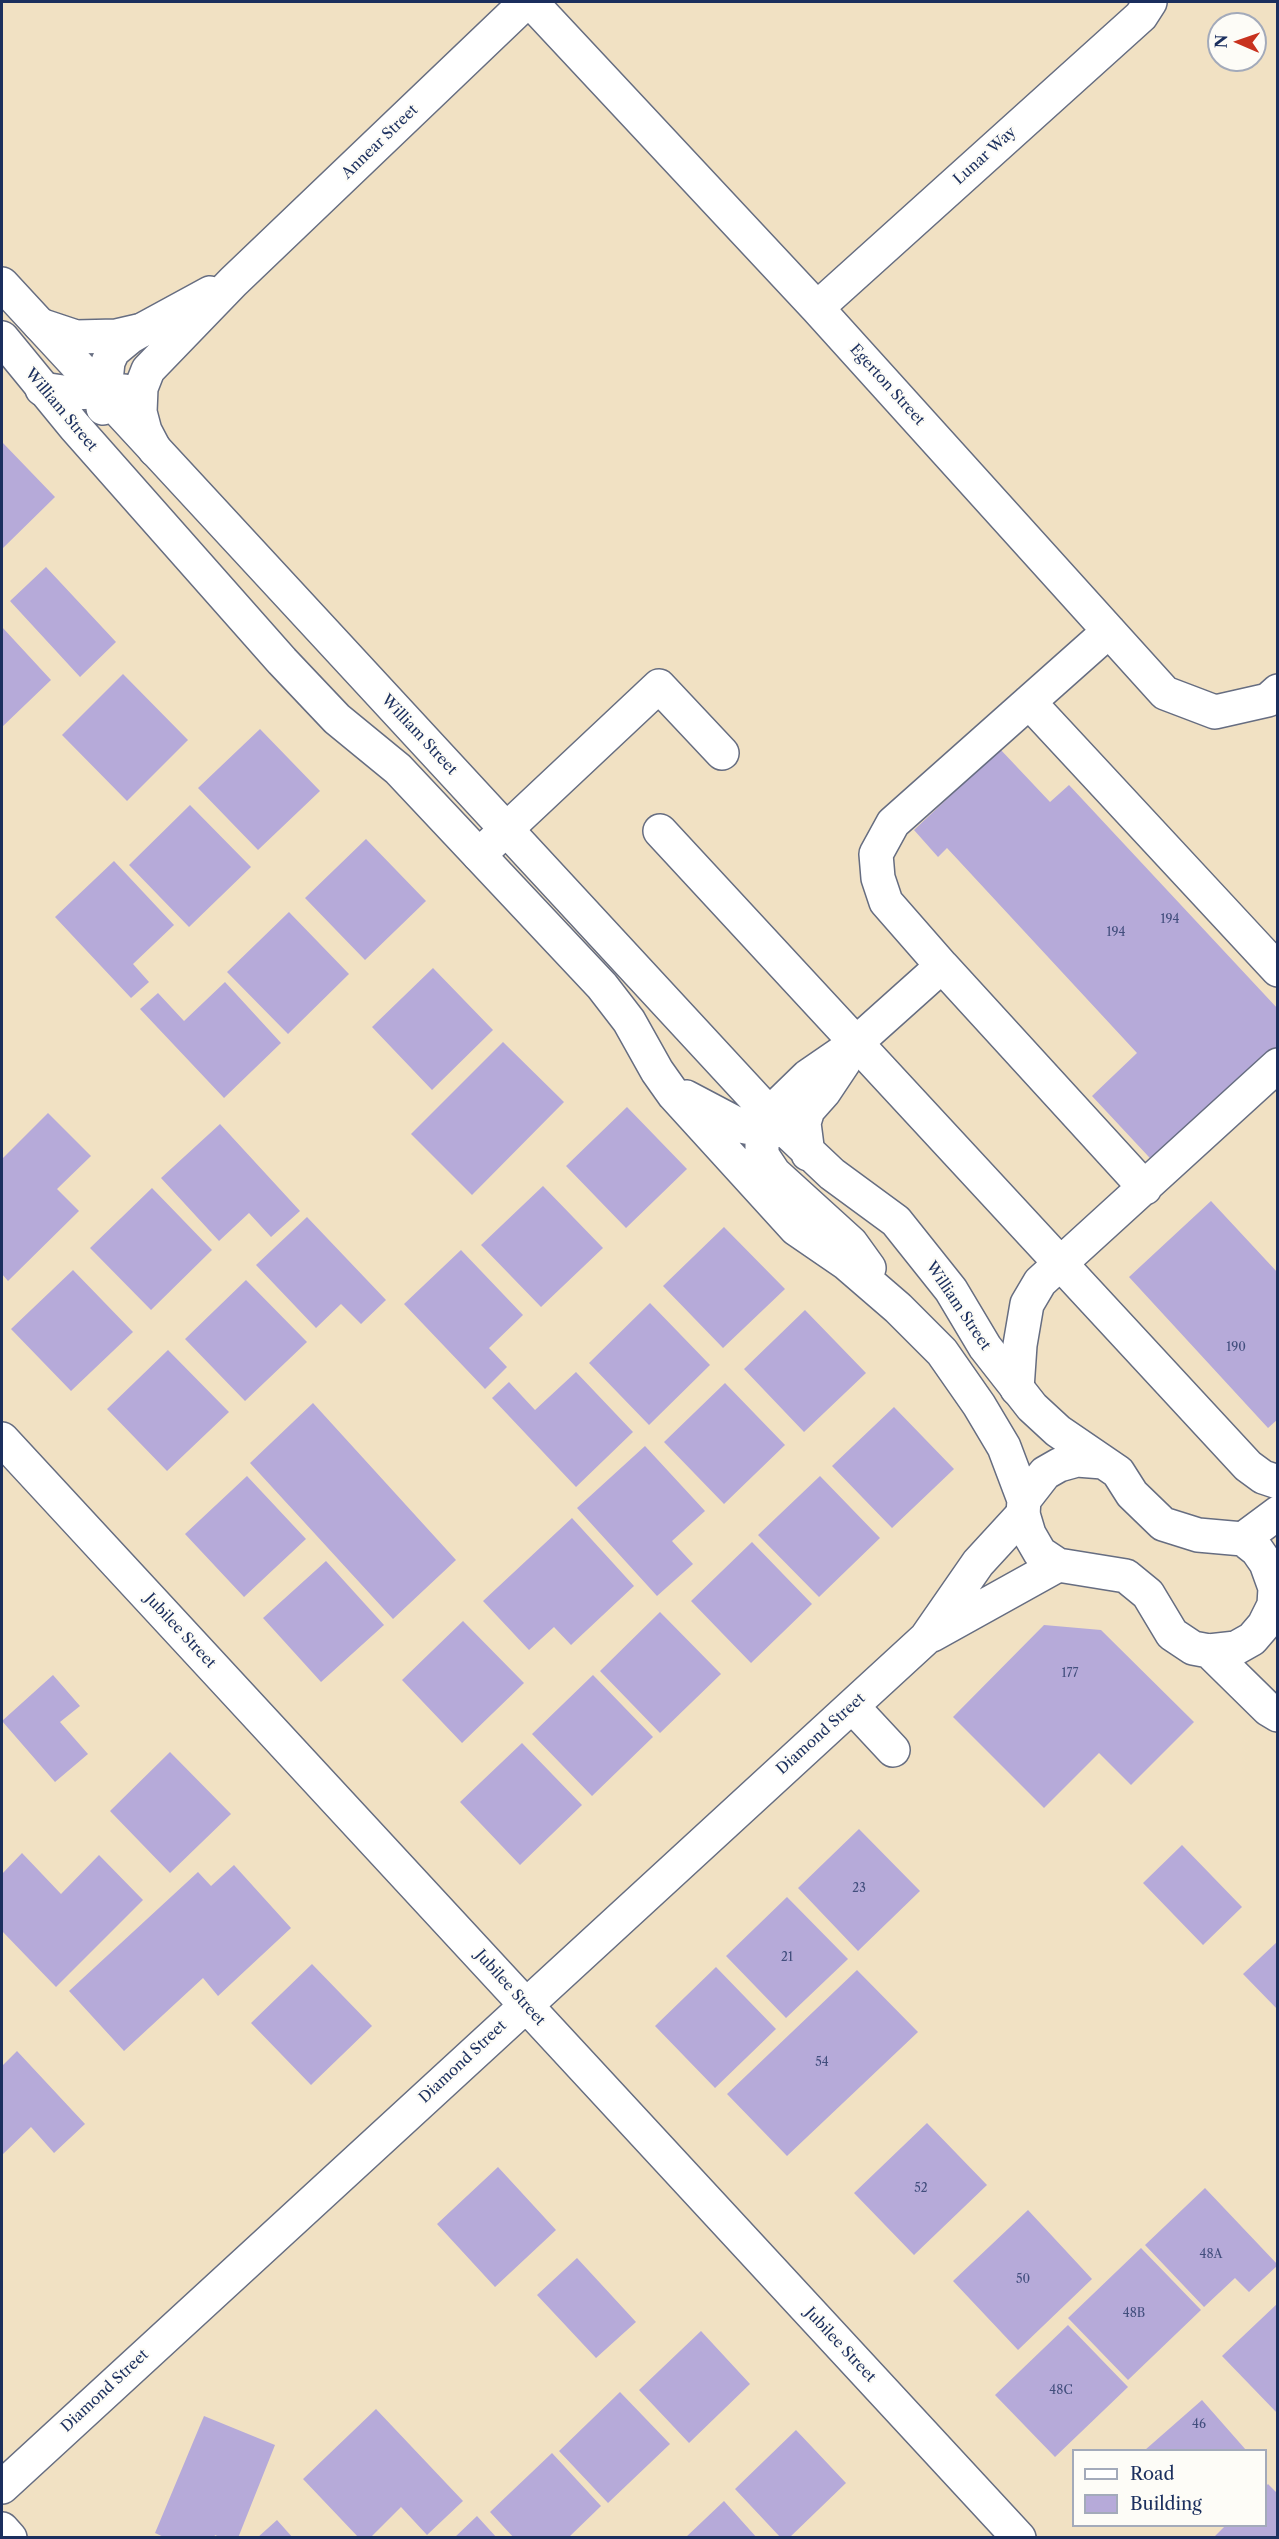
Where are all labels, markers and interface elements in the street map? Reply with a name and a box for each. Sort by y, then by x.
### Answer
north arrow [1207,12,1267,72]
text: N [1211,34,1231,49]
street label: Annear Street [338,101,422,183]
street label: Lunar Way [950,123,1020,189]
street label: Egerton Street [846,341,928,429]
street label: William Street [21,365,101,455]
street label: William Street [377,691,461,779]
house number: 194 [1160,913,1180,927]
house number: 194 [1106,926,1126,940]
street label: William Street [922,1258,994,1354]
house number: 190 [1226,1341,1246,1355]
street label: Jubilee Street [141,1590,219,1672]
house number: 177 [1062,1667,1078,1681]
street label: Diamond Street [773,1690,869,1778]
house number: 23 [852,1882,866,1896]
street label: Jubilee Street [471,1946,549,2030]
house number: 21 [781,1951,793,1965]
street label: Diamond Street [416,2017,510,2107]
house number: 54 [815,2056,829,2070]
house number: 52 [914,2182,928,2196]
house number: 48A [1200,2248,1222,2262]
house number: 50 [1016,2273,1030,2287]
street label: Jubilee Street [801,2304,879,2386]
house number: 48B [1123,2307,1145,2321]
street label: Diamond Street [58,2346,152,2436]
house number: 48C [1049,2384,1073,2398]
house number: 46 [1192,2418,1206,2432]
legend [1072,2449,1267,2527]
text: Road [1130,2463,1175,2485]
text: Building [1130,2493,1202,2515]

